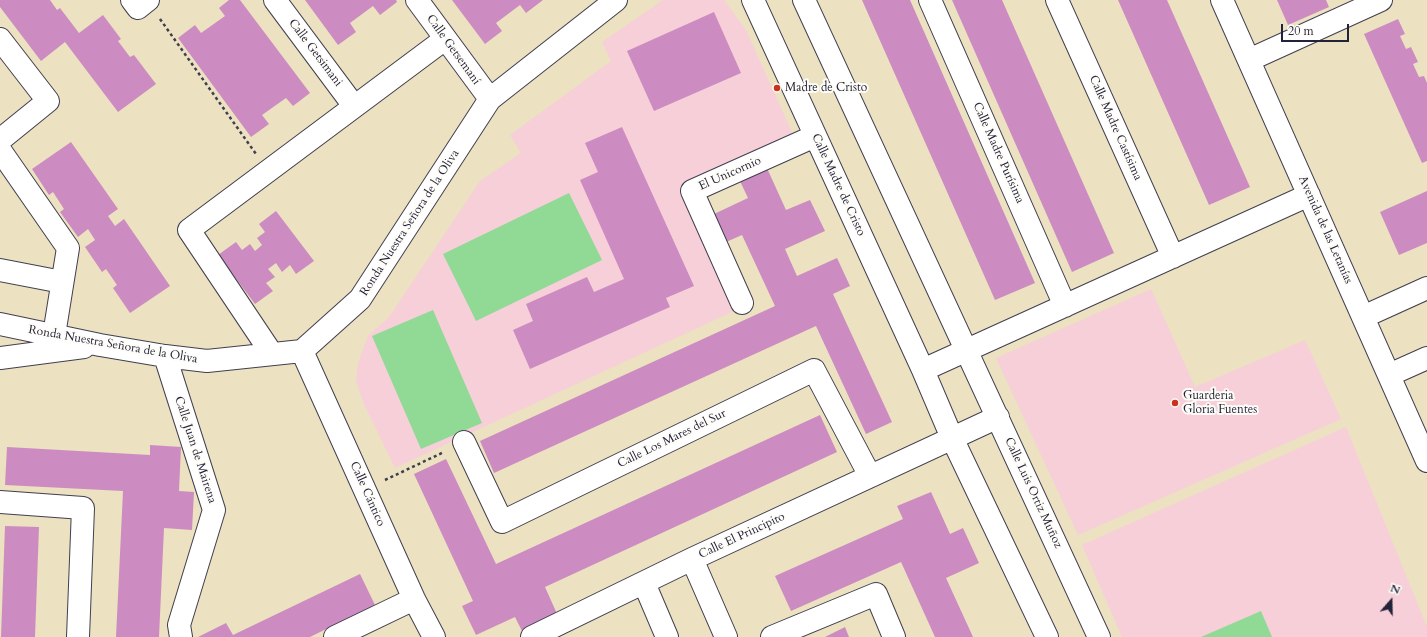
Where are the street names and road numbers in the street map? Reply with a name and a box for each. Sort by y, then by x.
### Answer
street label: Calle Getsemaní [423,12,483,88]
street label: Calle Getsimani [285,16,345,90]
street label: Calle Madre Castísima [1085,73,1145,183]
street label: Calle Madre Purísima [969,100,1027,206]
street label: Calle Madre de Cristo [808,132,868,238]
street label: Ronda Nuestra Señora de la Oliva [357,147,463,299]
street label: El Unicornio [697,154,763,194]
street label: Avenida de las Letanías [1295,174,1355,286]
street label: Ronda Nuestra Señora de la Oliva [27,323,199,367]
street label: Calle Juan de Mairena [171,395,219,505]
street label: Calle Los Mares del Sur [615,406,729,472]
street label: Calle Luis Ortiz Muñoz [1001,435,1065,551]
street label: Calle Cántico [346,459,388,529]
street label: Calle El Principito [697,510,787,562]

